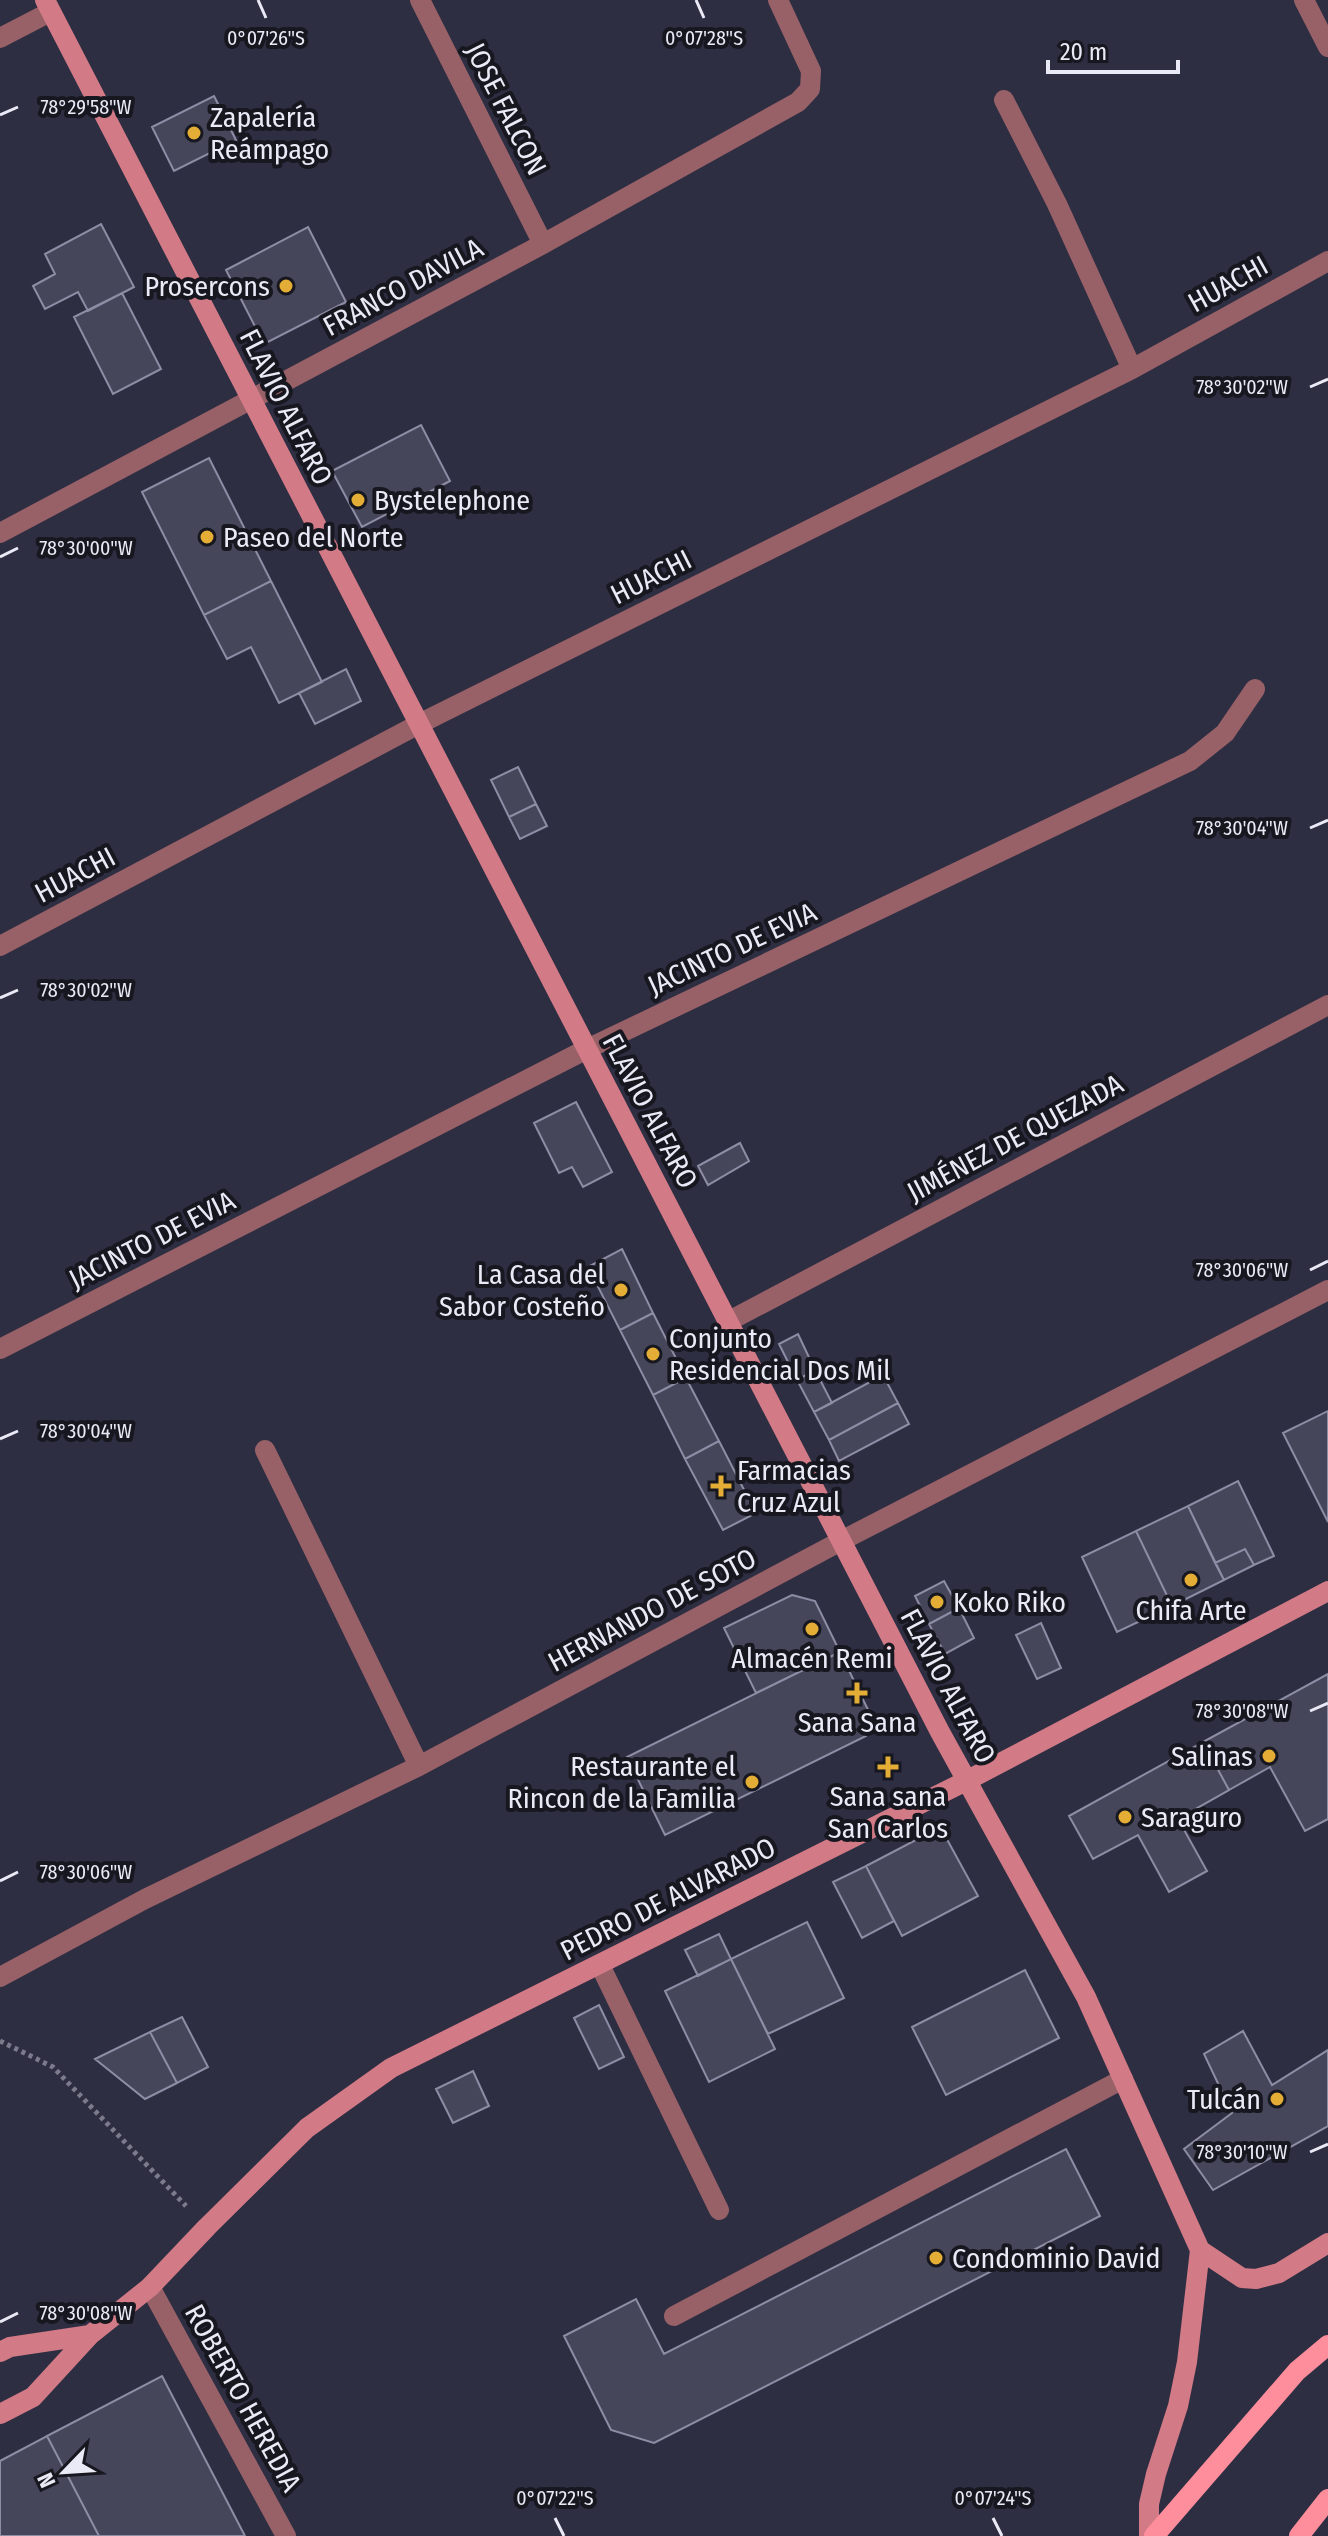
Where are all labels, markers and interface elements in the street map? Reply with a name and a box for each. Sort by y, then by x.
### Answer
scale bar [1048,24,1178,74]
text: 0°07'26"S [227,26,305,50]
text: 0°07'28"S [665,26,743,50]
street label: JOSE FALCON [459,37,553,181]
text: 20 m [1060,38,1107,66]
text: 78°29'58"W [41,95,131,119]
place label: Zapalería Reámpago [210,101,329,166]
marker: Zapalería Reámpago [185,124,203,142]
street label: FRANCO DAVILA [317,231,489,343]
street label: HUACHI [1182,249,1274,319]
place label: Prosercons [145,270,270,303]
marker: Prosercons [277,277,295,295]
street label: FLAVIO ALFARO [233,324,339,490]
text: 78°30'02"W [1196,375,1288,399]
place label: Bystelephone [374,484,530,517]
marker: Bystelephone [349,491,367,509]
place label: Paseo del Norte [223,521,404,554]
marker: Paseo del Norte [198,528,216,546]
text: 78°30'00"W [39,536,133,560]
street label: HUACHI [605,543,697,611]
text: 78°30'04"W [1196,816,1288,840]
street label: HUACHI [29,840,121,910]
street label: JACINTO DE EVIA [642,895,822,1002]
text: 78°30'02"W [40,978,132,1002]
street label: FLAVIO ALFARO [596,1028,704,1194]
street label: JIMÉNEZ DE QUEZADA [902,1067,1129,1209]
street label: JACINTO DE EVIA [63,1184,241,1296]
place label: La Casa del Sabor Costeño [439,1258,605,1323]
text: 78°30'06"W [1196,1258,1288,1282]
marker: La Casa del Sabor Costeño [612,1281,630,1299]
place label: Conjunto Residencial Dos Mil [669,1322,891,1387]
marker: Conjunto Residencial Dos Mil [644,1345,662,1363]
text: 78°30'04"W [40,1419,132,1443]
place label: Farmacias Cruz Azul [737,1454,851,1519]
marker: Farmacias Cruz Azul [712,1477,730,1495]
street label: HERNANDO DE SOTO [542,1541,762,1679]
marker: Chifa Arte [1182,1571,1200,1589]
place label: Koko Riko [953,1586,1066,1619]
marker: Koko Riko [928,1593,946,1611]
place label: Chifa Arte [1135,1594,1247,1627]
street label: FLAVIO ALFARO [894,1603,1002,1769]
marker: Almacén Remi [803,1620,821,1638]
place label: Almacén Remi [731,1642,893,1675]
marker: Sana Sana [848,1684,866,1702]
text: 78°30'08"W [1196,1699,1288,1723]
place label: Sana Sana [798,1706,916,1739]
place label: Salinas [1171,1740,1253,1773]
marker: Salinas [1260,1747,1278,1765]
place label: Restaurante el Rincon de la Familia [507,1750,736,1815]
marker: Sana sana San Carlos [879,1758,897,1776]
marker: Restaurante el Rincon de la Familia [743,1773,761,1791]
place label: Sana sana San Carlos [828,1780,948,1845]
place label: Saraguro [1141,1801,1242,1834]
marker: Saraguro [1116,1808,1134,1826]
street label: PEDRO DE ALVARADO [555,1831,781,1967]
text: 78°30'06"W [40,1860,132,1884]
place label: Tulcán [1187,2083,1261,2116]
marker: Tulcán [1268,2090,1286,2108]
text: 78°30'10"W [1197,2140,1287,2164]
place label: Condominio David [952,2242,1160,2275]
marker: Condominio David [927,2249,945,2267]
street label: ROBERTO HEREDIA [178,2299,308,2498]
text: 78°30'08"W [40,2301,132,2325]
north arrow [24,2432,104,2512]
text: N [31,2469,61,2492]
text: 0°07'22"S [516,2486,594,2510]
text: 0°07'24"S [955,2486,1031,2510]

